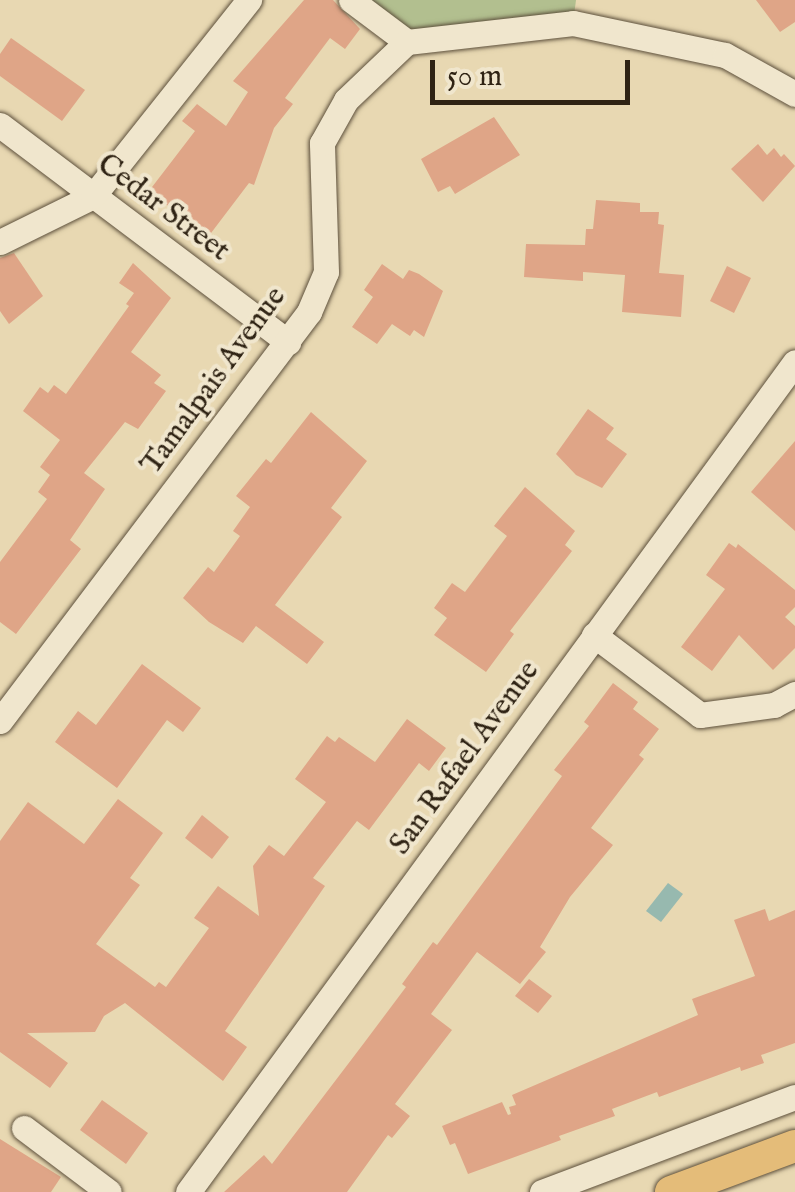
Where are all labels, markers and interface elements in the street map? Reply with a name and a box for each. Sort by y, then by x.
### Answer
scale bar [435,40,635,102]
text: 50 m [447,58,502,96]
street label: Cedar Street [90,147,236,269]
street label: Tamalpais Avenue [134,280,294,482]
street label: San Rafael Avenue [383,654,547,862]

